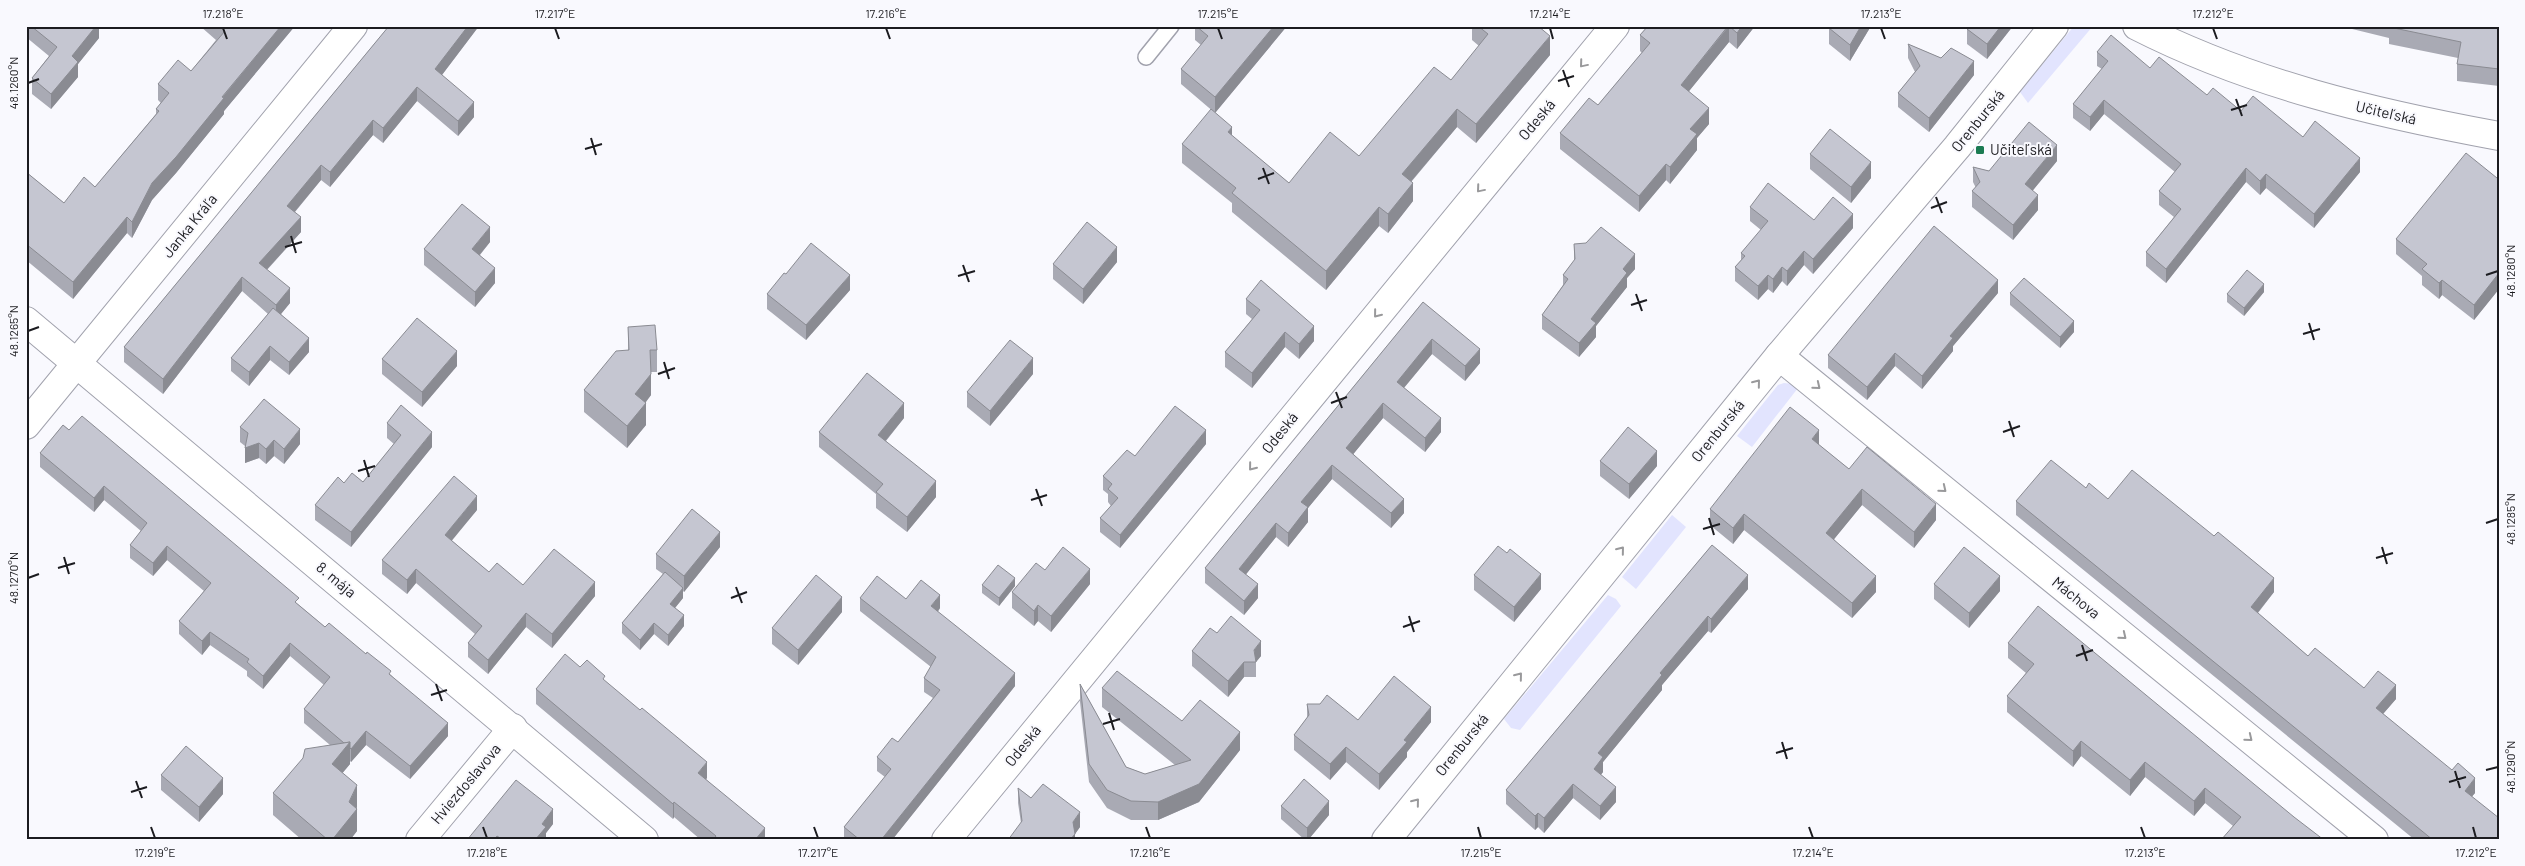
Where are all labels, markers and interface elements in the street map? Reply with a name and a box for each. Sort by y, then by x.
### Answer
text: 17.218°E [202,6,244,20]
text: 17.217°E [535,6,575,20]
text: 17.216°E [865,6,907,20]
text: 17.215°E [1197,6,1239,20]
text: 17.214°E [1529,6,1571,20]
text: 17.213°E [1860,6,1902,20]
text: 17.212°E [2192,6,2234,20]
text: 48.1260°N [6,57,20,109]
one-way arrow [1581,58,1589,67]
street label: Orenburská [1947,86,2008,155]
street label: Odeská [1514,95,1558,143]
street label: Učiteľská [2354,96,2418,128]
place label: Učiteľská [1990,140,2052,158]
marker: Učiteľská [1974,144,1986,156]
one-way arrow [1477,183,1485,192]
street label: Janka Kráľa [158,190,220,261]
text: 48.1280°N [2503,245,2517,297]
text: 48.1265°N [6,305,20,357]
one-way arrow [1373,309,1382,318]
one-way arrow [1751,380,1759,389]
one-way arrow [1811,381,1820,390]
street label: Orenburská [1687,396,1748,465]
street label: Odeská [1257,408,1301,457]
one-way arrow [1248,462,1257,471]
one-way arrow [1937,483,1946,492]
text: 48.1285°N [2503,493,2517,545]
one-way arrow [1616,546,1625,555]
text: 48.1270°N [6,552,20,604]
street label: 8. mája [313,557,360,601]
street label: Máchova [2049,572,2104,622]
one-way arrow [2117,630,2126,638]
one-way arrow [1513,673,1521,682]
street label: Orenburská [1431,710,1492,779]
street label: Odeská [1000,721,1044,770]
one-way arrow [2243,733,2252,741]
street label: Hviezdoslavova [426,739,504,827]
text: 48.1290°N [2503,741,2517,793]
one-way arrow [1411,799,1419,808]
text: 17.219°E [134,845,176,859]
text: 17.218°E [466,845,508,859]
text: 17.217°E [798,845,838,859]
text: 17.216°E [1129,845,1171,859]
text: 17.215°E [1460,845,1502,859]
text: 17.214°E [1792,845,1834,859]
text: 17.213°E [2124,845,2166,859]
text: 17.212°E [2455,845,2497,859]

